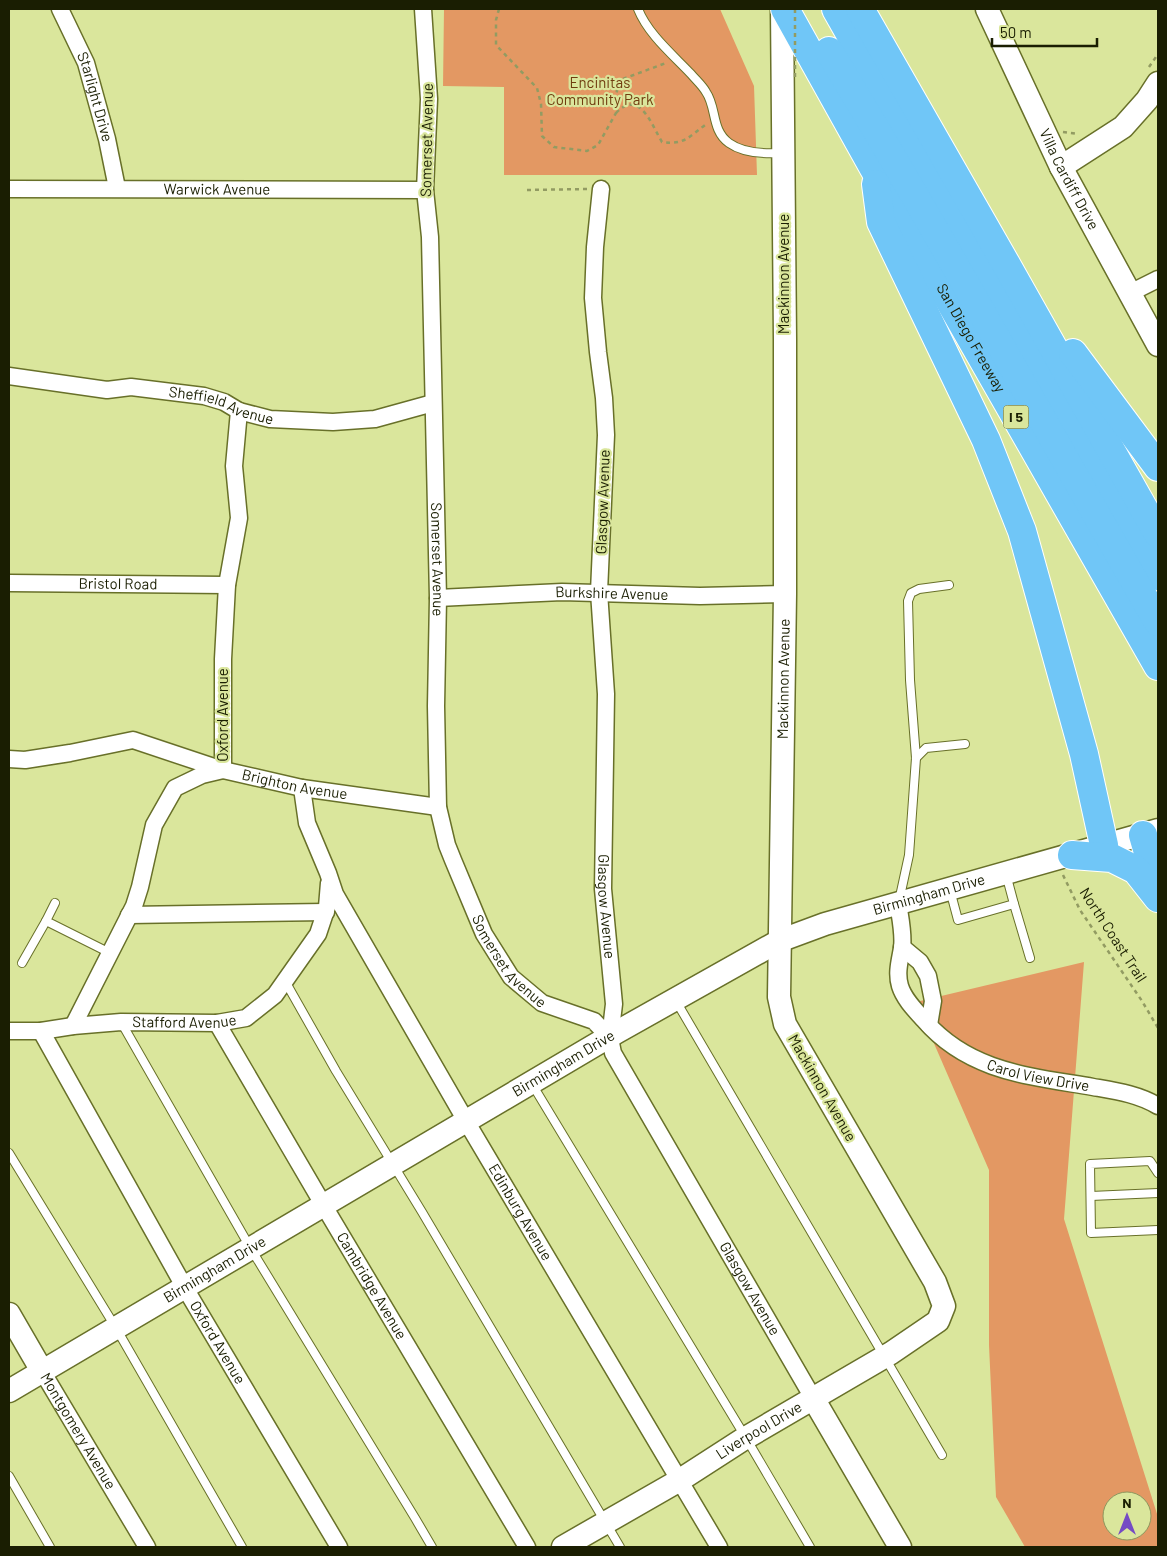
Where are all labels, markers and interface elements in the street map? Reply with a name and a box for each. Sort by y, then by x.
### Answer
scale bar [992,15,1097,47]
text: 50 m [1000,23,1032,41]
street label: Starlight Drive [74,48,117,144]
park label: Encinitas Community Park [547,73,654,108]
street label: Somerset Avenue [416,83,436,197]
street label: Villa Cardiff Drive [1036,125,1103,233]
street label: Warwick Avenue [164,179,270,198]
street label: Mackinnon Avenue [774,214,792,334]
street label: San Diego Freeway [933,280,1010,395]
street label: Sheffield Avenue [168,382,276,428]
road number: I 5 [1004,406,1028,428]
street label: Glasgow Avenue [591,449,613,555]
street label: Somerset Avenue [428,502,448,617]
street label: Bristol Road [78,574,158,592]
street label: Burkshire Avenue [555,582,669,603]
street label: Mackinnon Avenue [773,618,793,739]
street label: Oxford Avenue [213,668,231,762]
street label: Brighton Avenue [240,765,349,802]
street label: Glasgow Avenue [595,854,620,960]
street label: Birmingham Drive [871,869,987,918]
street label: North Coast Trail [1077,884,1151,985]
street label: Somerset Avenue [469,912,550,1011]
street label: Stafford Avenue [132,1010,238,1031]
street label: Birmingham Drive [509,1026,617,1100]
street label: Mackinnon Avenue [785,1031,861,1144]
street label: Carol View Drive [985,1055,1091,1094]
street label: Edinburg Avenue [485,1160,557,1263]
street label: Cambridge Avenue [334,1229,411,1342]
street label: Birmingham Drive [160,1231,269,1306]
street label: Glasgow Avenue [716,1238,785,1338]
street label: Oxford Avenue [187,1297,250,1387]
street label: Montgomery Avenue [37,1369,120,1492]
street label: Liverpool Drive [712,1397,805,1463]
north arrow [1102,1491,1152,1541]
text: N [1122,1494,1132,1511]

